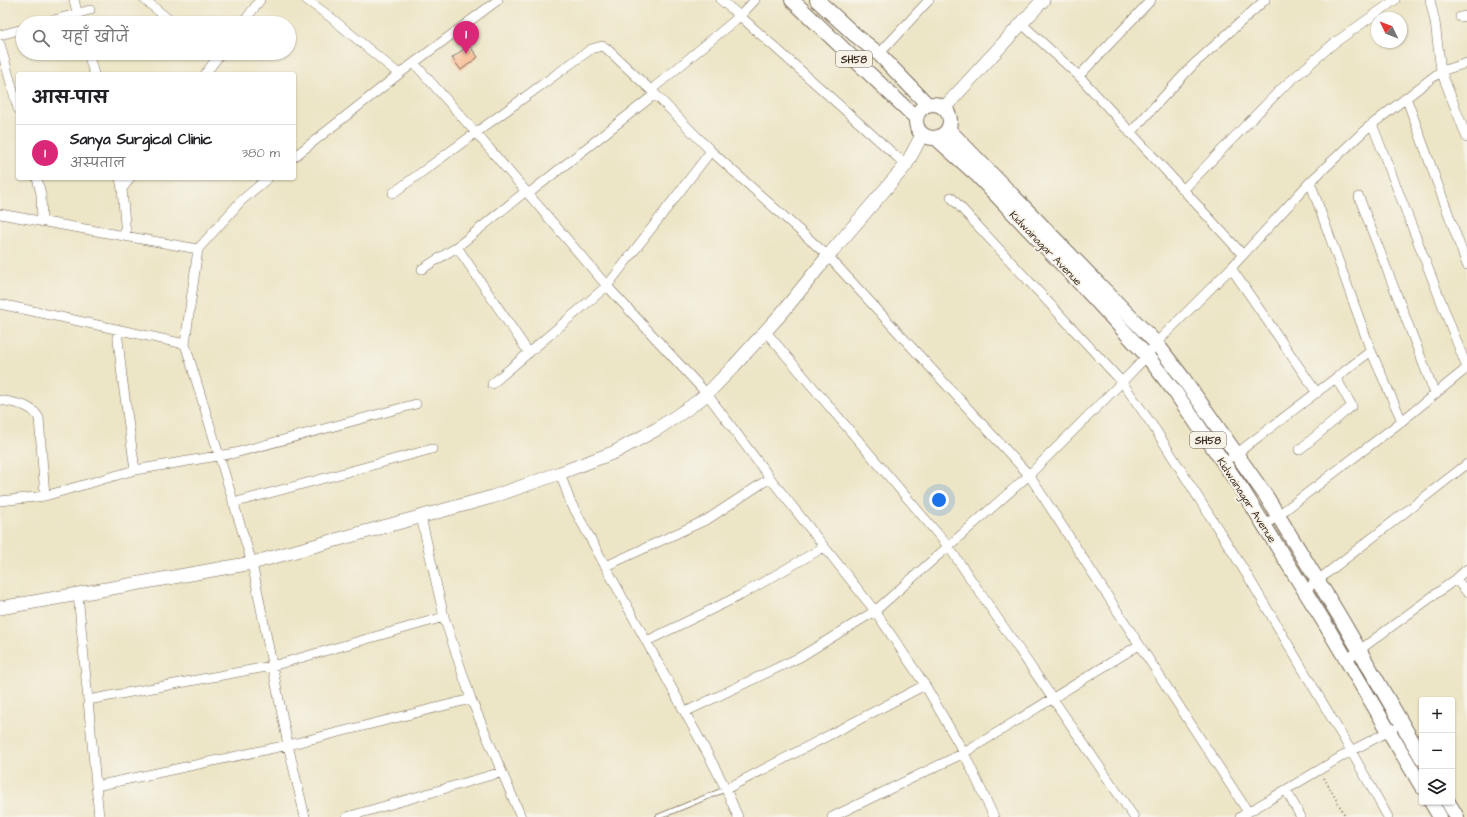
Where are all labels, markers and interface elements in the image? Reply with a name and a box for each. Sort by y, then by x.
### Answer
north arrow [1371,12,1407,48]
search box [16,16,296,60]
pin: 1 [453,21,479,54]
icon: search [30,27,52,49]
text: यहाँ खोजें [62,27,129,48]
road number: SH58 [836,51,872,67]
text: आस-पास [32,86,108,110]
text: Sanya Surgical Clinic [70,129,212,150]
text: 1 [44,144,46,162]
text: 380 m [241,144,280,162]
text: अस्पताल [70,154,125,172]
street label: Kidwainagar Avenue [1005,208,1085,290]
road number: SH58 [1190,432,1226,448]
street label: Kidwainagar Avenue [1213,455,1280,546]
your location [929,490,949,510]
map controls [1419,697,1455,805]
button: + [1419,697,1455,733]
button: − [1419,733,1455,769]
button: layers [1419,769,1455,805]

